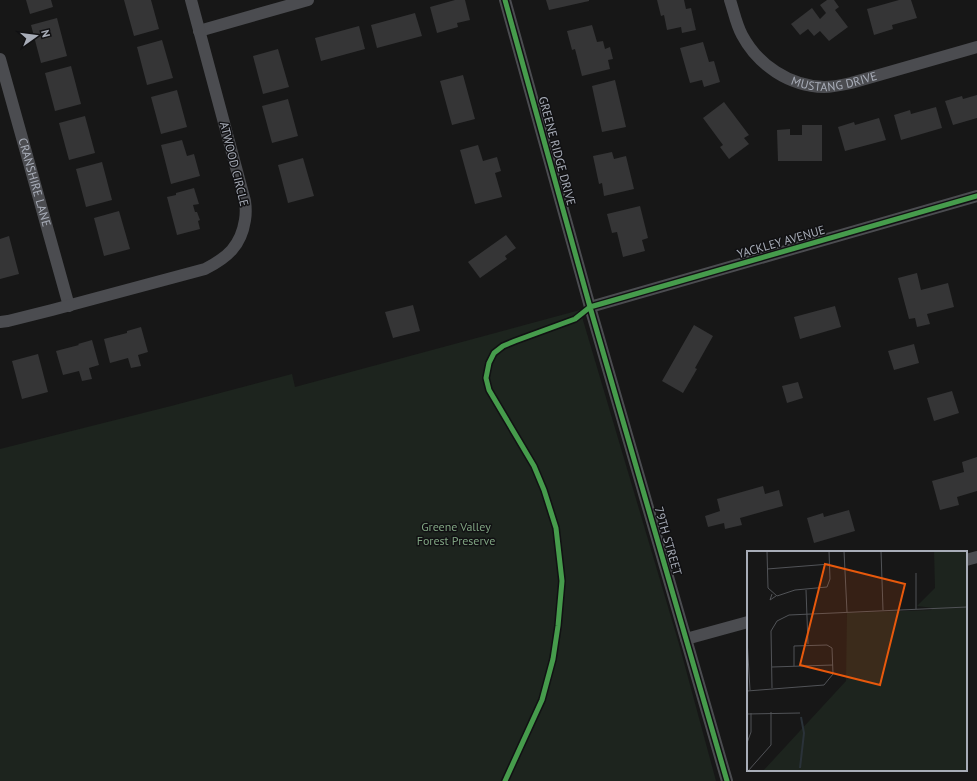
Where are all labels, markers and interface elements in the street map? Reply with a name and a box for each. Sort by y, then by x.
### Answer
north arrow [16,16,56,56]
text: N [38,28,53,39]
street label: MUSTANG DRIVE [789,68,878,94]
street label: GREENE RIDGE DRIVE [536,95,579,207]
street label: ATWOOD CIRCLE [217,120,252,208]
street label: CRANSHIRE LANE [15,136,54,228]
street label: YACKLEY AVENUE [735,222,827,261]
street label: 79TH STREET [652,505,686,577]
park label: Greene Valley Forest Preserve [417,519,495,548]
inset map [747,551,967,771]

